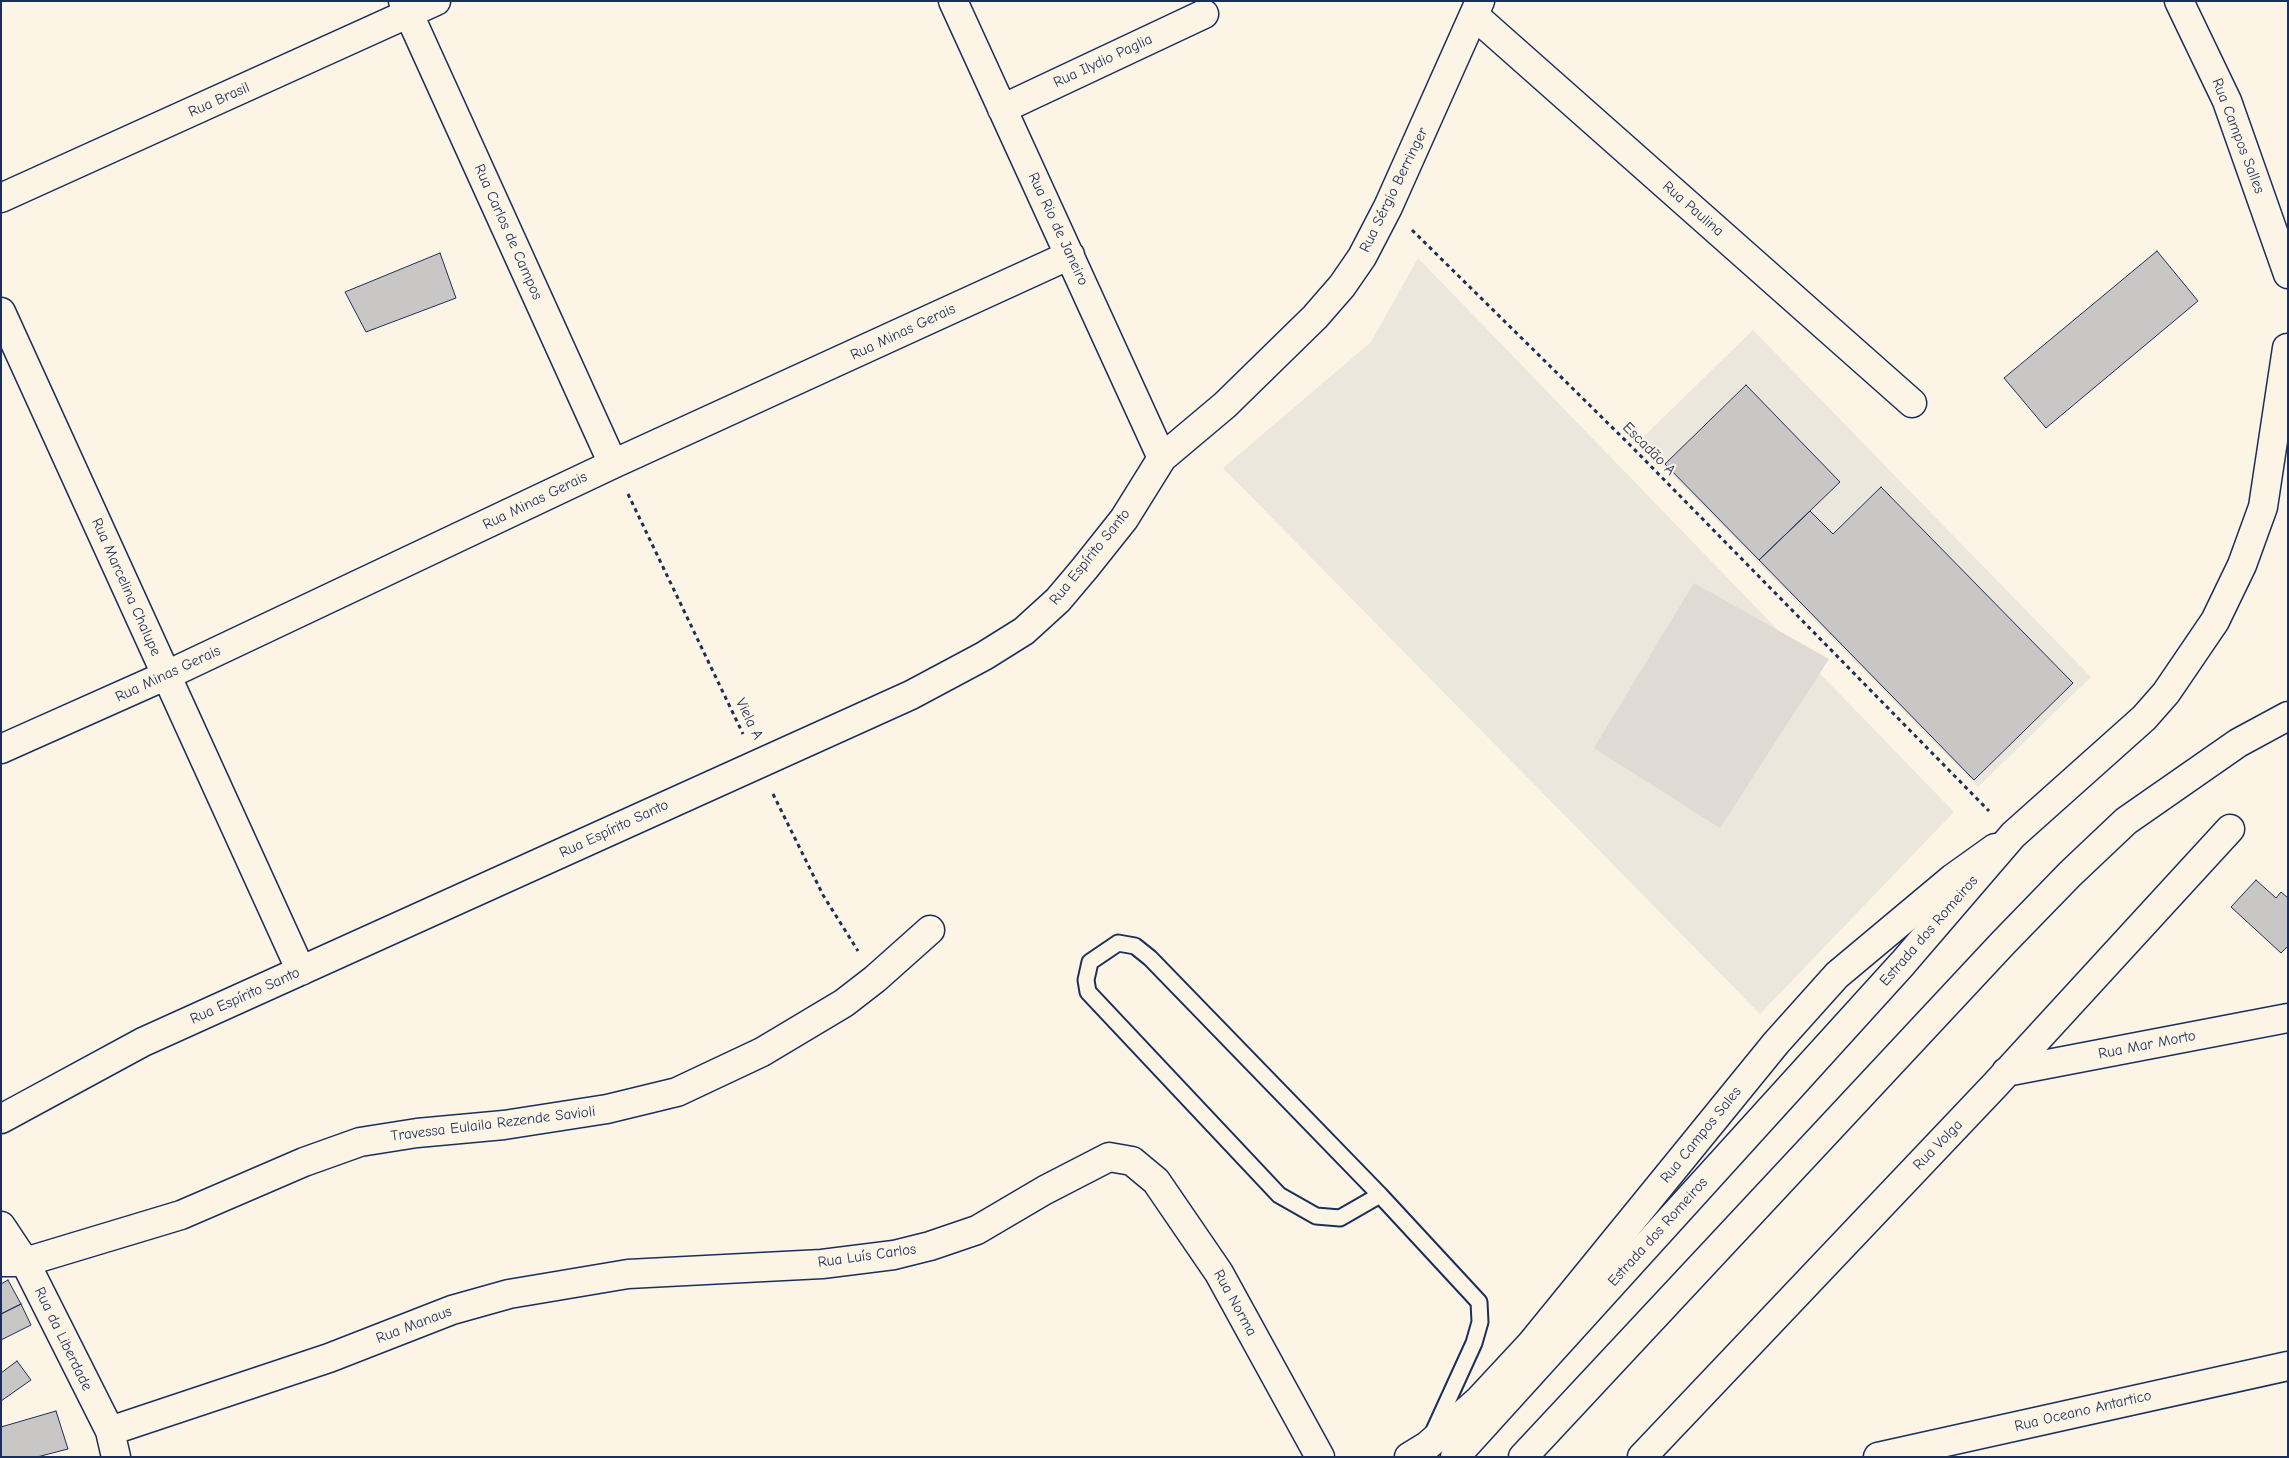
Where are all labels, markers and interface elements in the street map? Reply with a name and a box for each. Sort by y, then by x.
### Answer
street label: Rua Ilydio Paglia [1051,30,1155,92]
street label: Rua Campos Salles [2208,76,2268,196]
street label: Rua Brasil [186,79,252,121]
street label: Rua Sérgio Berringer [1356,125,1432,255]
street label: Rua Carlos de Campos [470,161,546,303]
street label: Rua Rio de Janeiro [1024,170,1092,288]
street label: Rua Paulina [1659,178,1727,240]
street label: Rua Minas Gerais [848,300,958,364]
street label: Escadão A [1619,419,1679,479]
street label: Rua Minas Gerais [480,468,590,534]
street label: Rua Espírito Santo [1046,505,1134,609]
street label: Rua Marcelina Chalupe [87,515,165,659]
street label: Rua Minas Gerais [113,642,223,706]
street label: Viela A [731,695,767,743]
street label: Rua Espírito Santo [557,796,671,862]
street label: Estrada dos Romeiros [1876,872,1982,990]
street label: Rua Espírito Santo [187,964,303,1028]
street label: Rua Mar Morto [2097,1027,2197,1063]
street label: Rua Campos Sales [1657,1083,1745,1187]
street label: Travessa Eulaila Rezende Savioli [390,1103,596,1145]
street label: Rua Volga [1910,1116,1966,1174]
street label: Estrada dos Romeiros [1604,1174,1712,1290]
street label: Rua Luís Carlos [817,1240,917,1272]
street label: Rua Norma [1209,1267,1261,1339]
street label: Rua da Liberdade [30,1284,96,1394]
street label: Rua Manaus [374,1302,454,1348]
street label: Rua Oceano Antartico [2013,1386,2153,1436]

